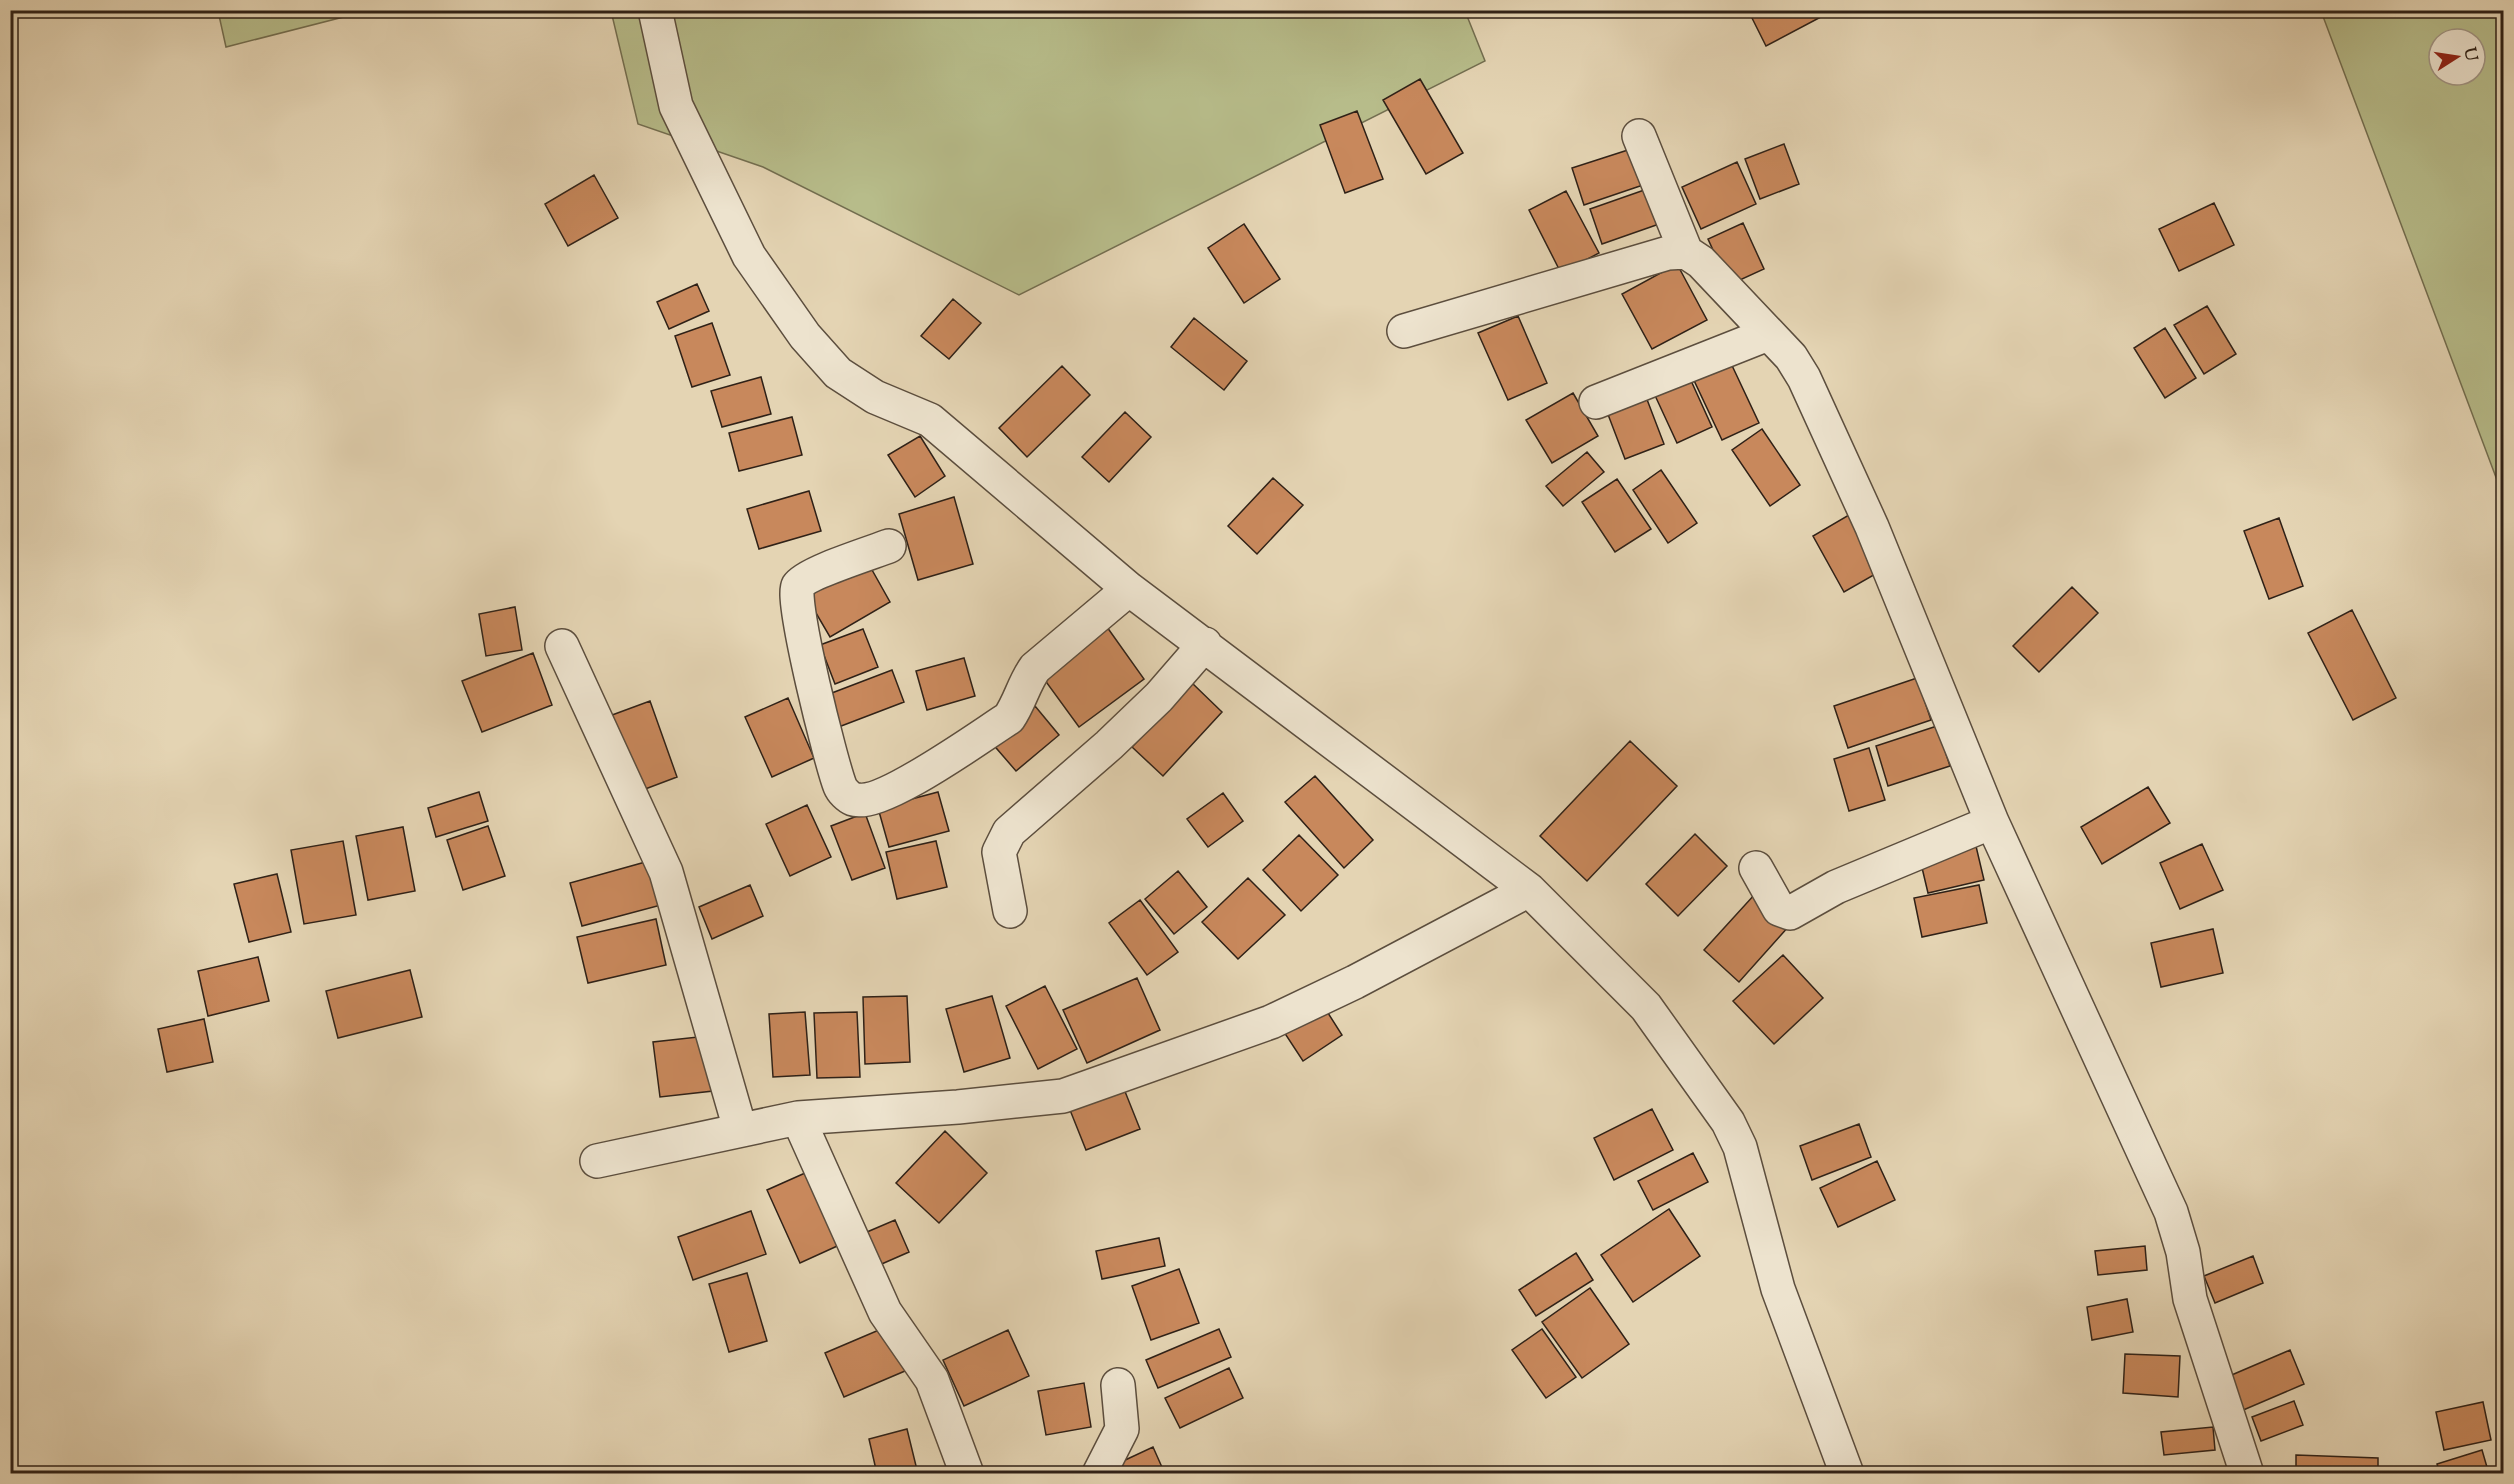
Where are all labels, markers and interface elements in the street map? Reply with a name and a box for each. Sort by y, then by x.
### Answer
north arrow [2427,27,2487,87]
text: U [2457,46,2482,64]

